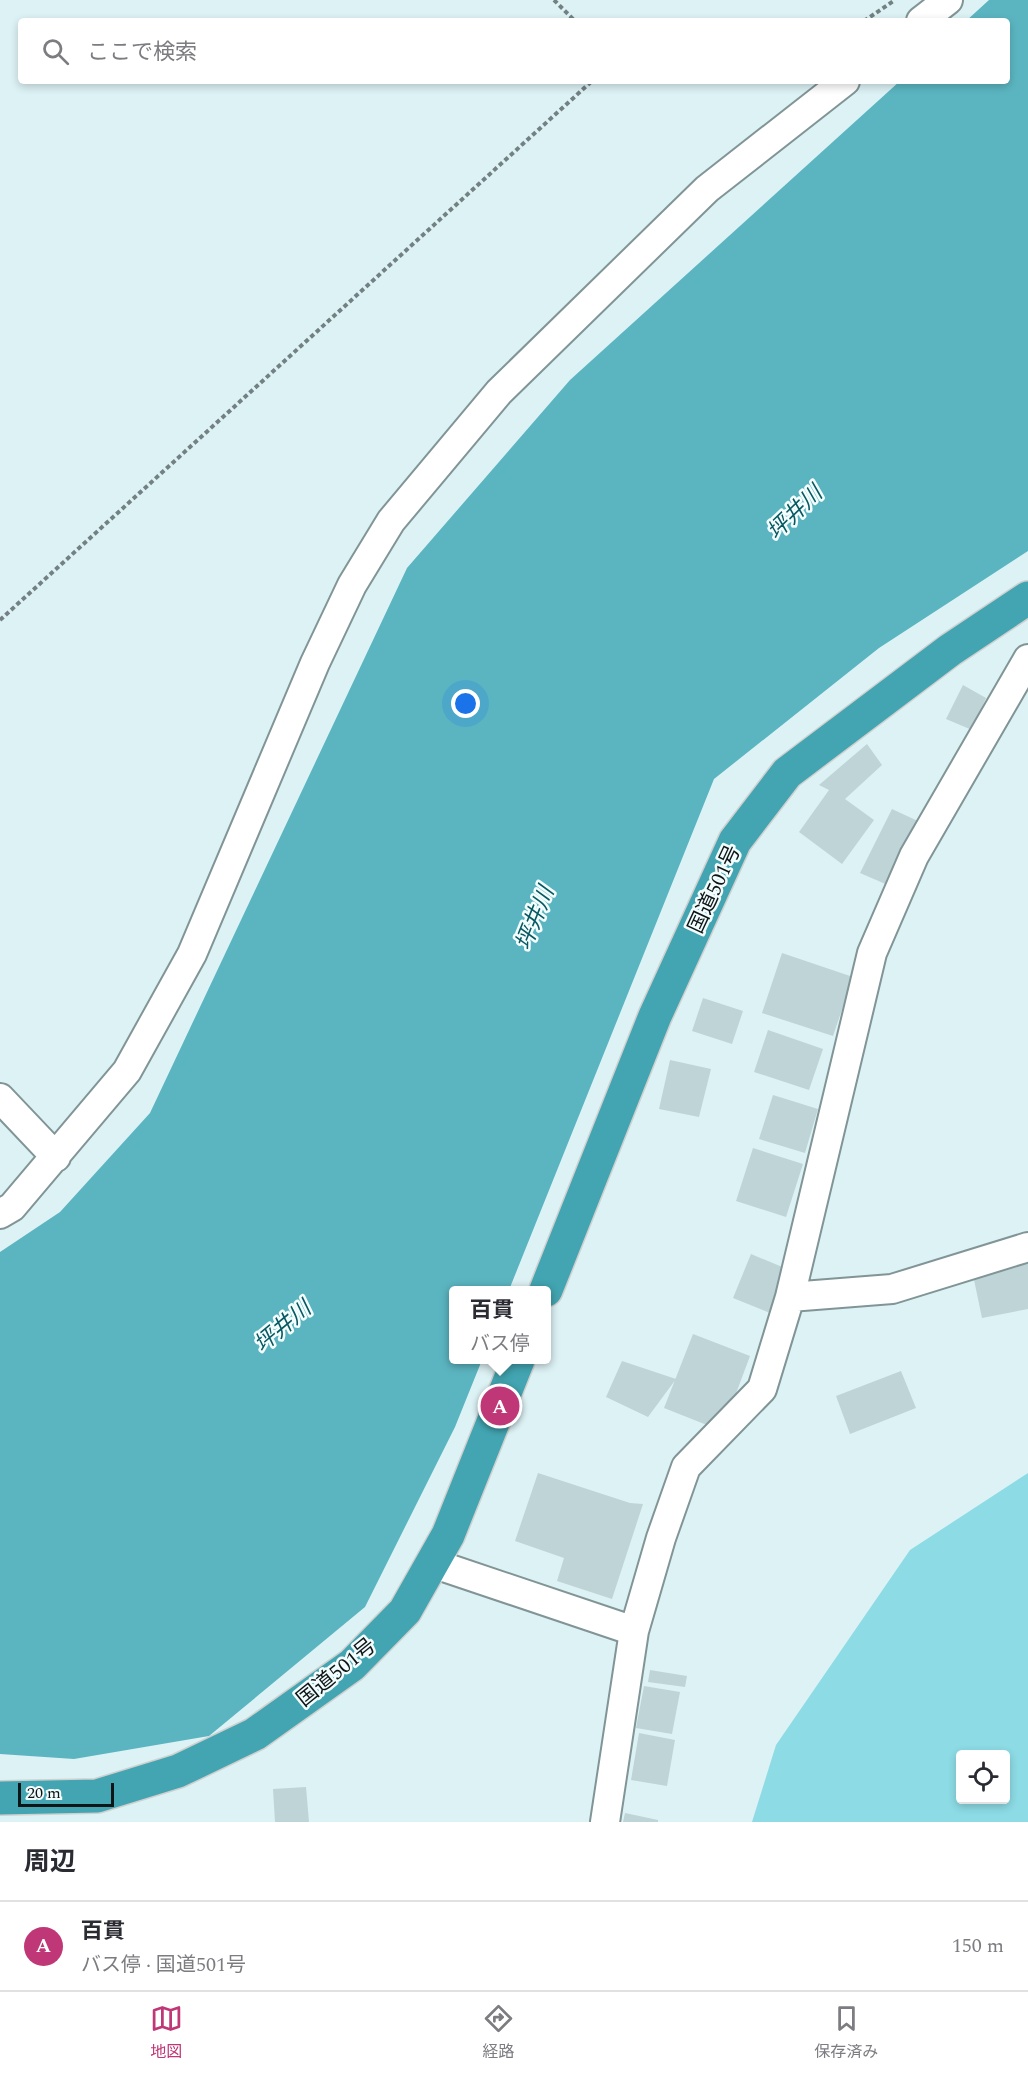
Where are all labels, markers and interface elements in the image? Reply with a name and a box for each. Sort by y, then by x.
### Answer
search box [18,18,1010,84]
icon: search [39,35,72,68]
text: ここで検索 [87,36,197,69]
water label: 坪井川 [760,477,832,548]
your location [451,689,480,718]
street label: 国道501号 [680,840,749,939]
water label: 坪井川 [508,880,564,955]
popup [449,1286,551,1364]
water label: 坪井川 [247,1292,320,1361]
text: 百貫 [470,1294,514,1327]
text: バス停 [470,1329,530,1359]
pin: A [480,1384,520,1428]
street label: 国道501号 [290,1631,383,1715]
map controls [956,1750,1010,1804]
button: locate [956,1750,1010,1804]
scale bar [18,1780,114,1808]
text: 20 m [27,1781,61,1805]
text: 周辺 [24,1842,76,1882]
text: 百貫 [81,1915,125,1948]
text: A [36,1931,51,1961]
text: 150 m [952,1931,1004,1961]
text: バス停 · 国道501号 [81,1950,246,1980]
tab: 地図 [150,2002,183,2064]
tab: 経路 [482,2002,515,2064]
tab: 保存済み [814,2002,878,2064]

